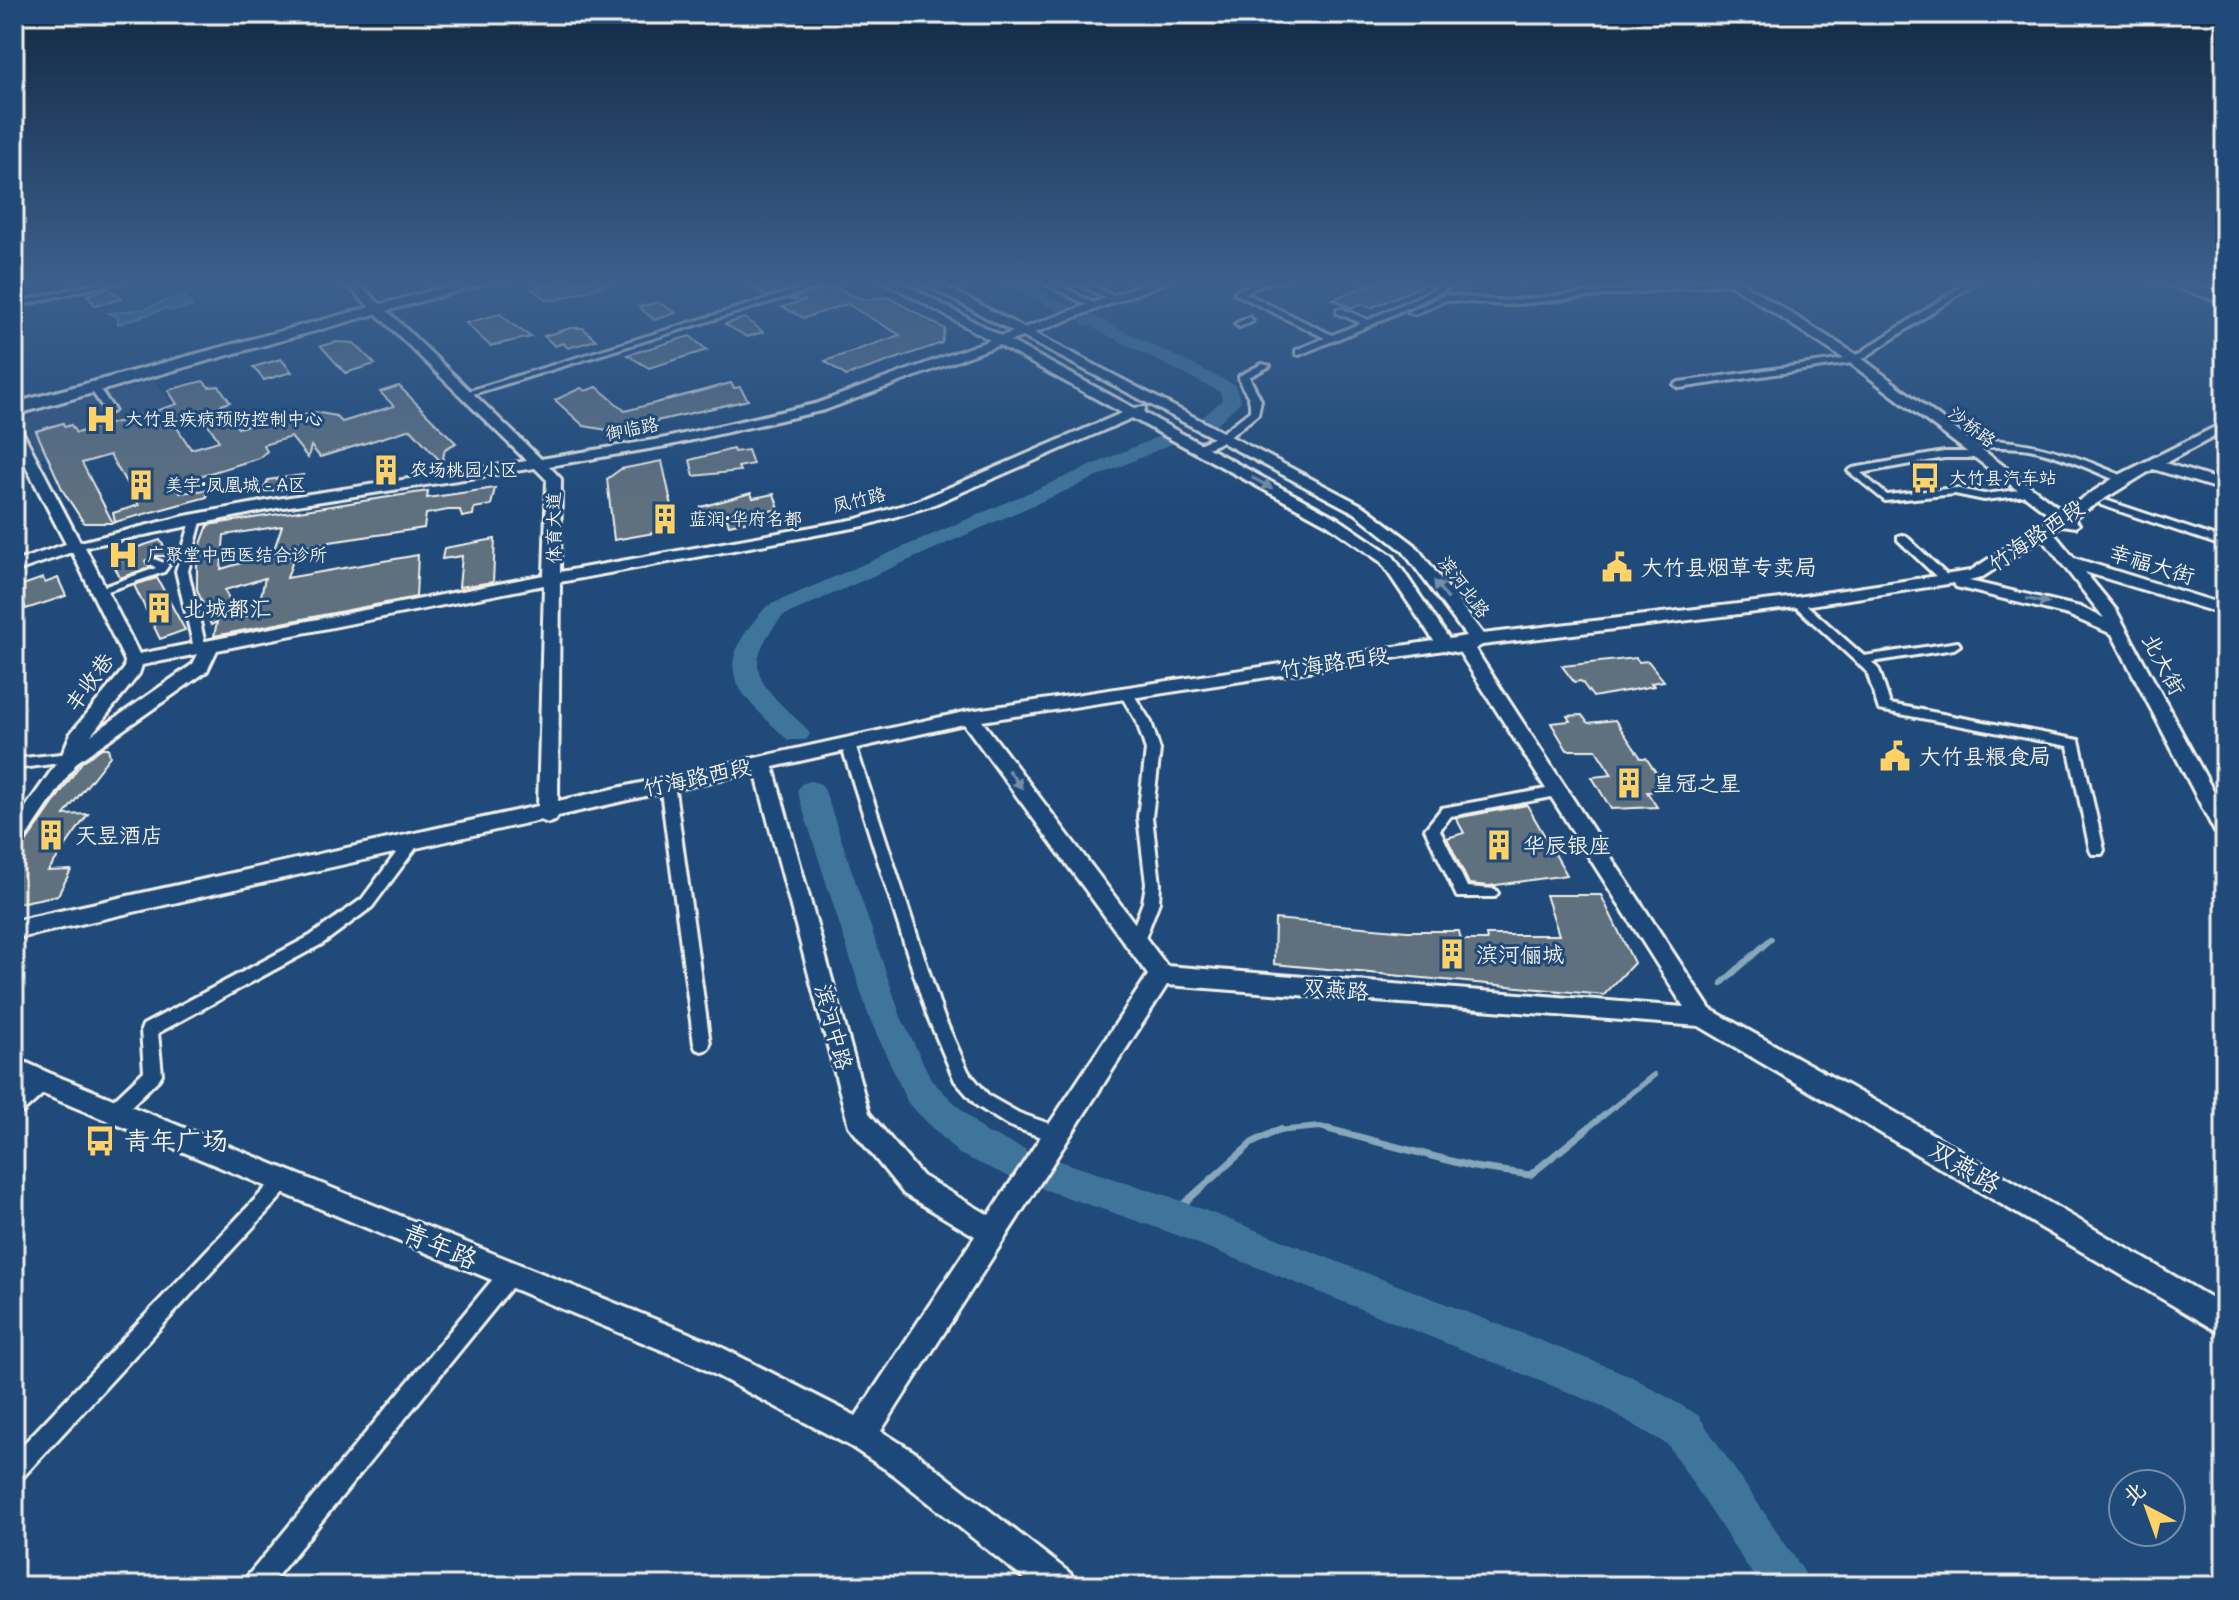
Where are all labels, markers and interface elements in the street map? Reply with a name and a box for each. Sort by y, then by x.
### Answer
street label: 沙桥路 [1944,401,2001,452]
hospital icon: 大竹县疾病预防控制中心 [84,402,118,436]
place label: 大竹县疾病预防控制中心 [125,407,323,430]
street label: 御临路 [603,412,661,445]
building icon: 农场桃园小区 [369,453,403,487]
place label: 农场桃园小区 [410,458,518,481]
bus stop icon: 大竹县汽车站 [1908,461,1942,495]
place label: 大竹县汽车站 [1949,466,2057,489]
building icon: 美宇•凤凰城 - A区 [124,468,158,502]
place label: 美宇•凤凰城 - A区 [165,473,306,496]
one-way arrow [1251,477,1274,490]
street label: 凤竹路 [830,482,888,517]
street label: 体育大道 [542,492,565,564]
street label: 竹海路西段 [1983,493,2089,577]
building icon: 蓝润•华府名都 [648,502,682,536]
place label: 蓝润•华府名都 [689,507,802,530]
hospital icon: 广聚堂中西医结合诊所 [106,538,140,572]
street label: 幸福大街 [2106,538,2198,590]
place label: 广聚堂中西医结合诊所 [147,543,327,566]
public building icon: 大竹县烟草专卖局 [1600,550,1634,584]
street label: 滨河北路 [1434,551,1495,622]
place label: 大竹县烟草专卖局 [1641,553,1817,581]
one-way arrow [1433,580,1449,600]
building icon: 北城都汇 [142,591,176,625]
place label: 北城都汇 [183,594,271,622]
one-way arrow [2026,595,2051,608]
street label: 北大街 [2136,628,2192,700]
street label: 竹海路西段 [1278,640,1390,684]
street label: 丰收巷 [58,647,120,717]
public building icon: 大竹县粮食局 [1878,739,1912,773]
place label: 大竹县粮食局 [1919,742,2051,770]
street label: 竹海路西段 [640,752,754,802]
building icon: 皇冠之星 [1612,766,1646,800]
one-way arrow [1007,769,1023,789]
place label: 皇冠之星 [1653,769,1741,797]
building icon: 天昱酒店 [34,818,68,852]
place label: 天昱酒店 [75,821,163,849]
building icon: 华辰银座 [1482,828,1516,862]
place label: 华辰银座 [1523,831,1611,859]
building icon: 滨河俪城 [1435,937,1469,971]
place label: 滨河俪城 [1476,940,1564,968]
street label: 双燕路 [1302,972,1370,1006]
street label: 滨河中路 [809,981,859,1073]
bus stop icon: 青年广场 [83,1124,117,1158]
place label: 青年广场 [124,1124,228,1157]
street label: 双燕路 [1923,1132,2007,1201]
street label: 青年路 [398,1215,483,1276]
north arrow [2107,1468,2187,1548]
text: 北 [2116,1475,2151,1511]

